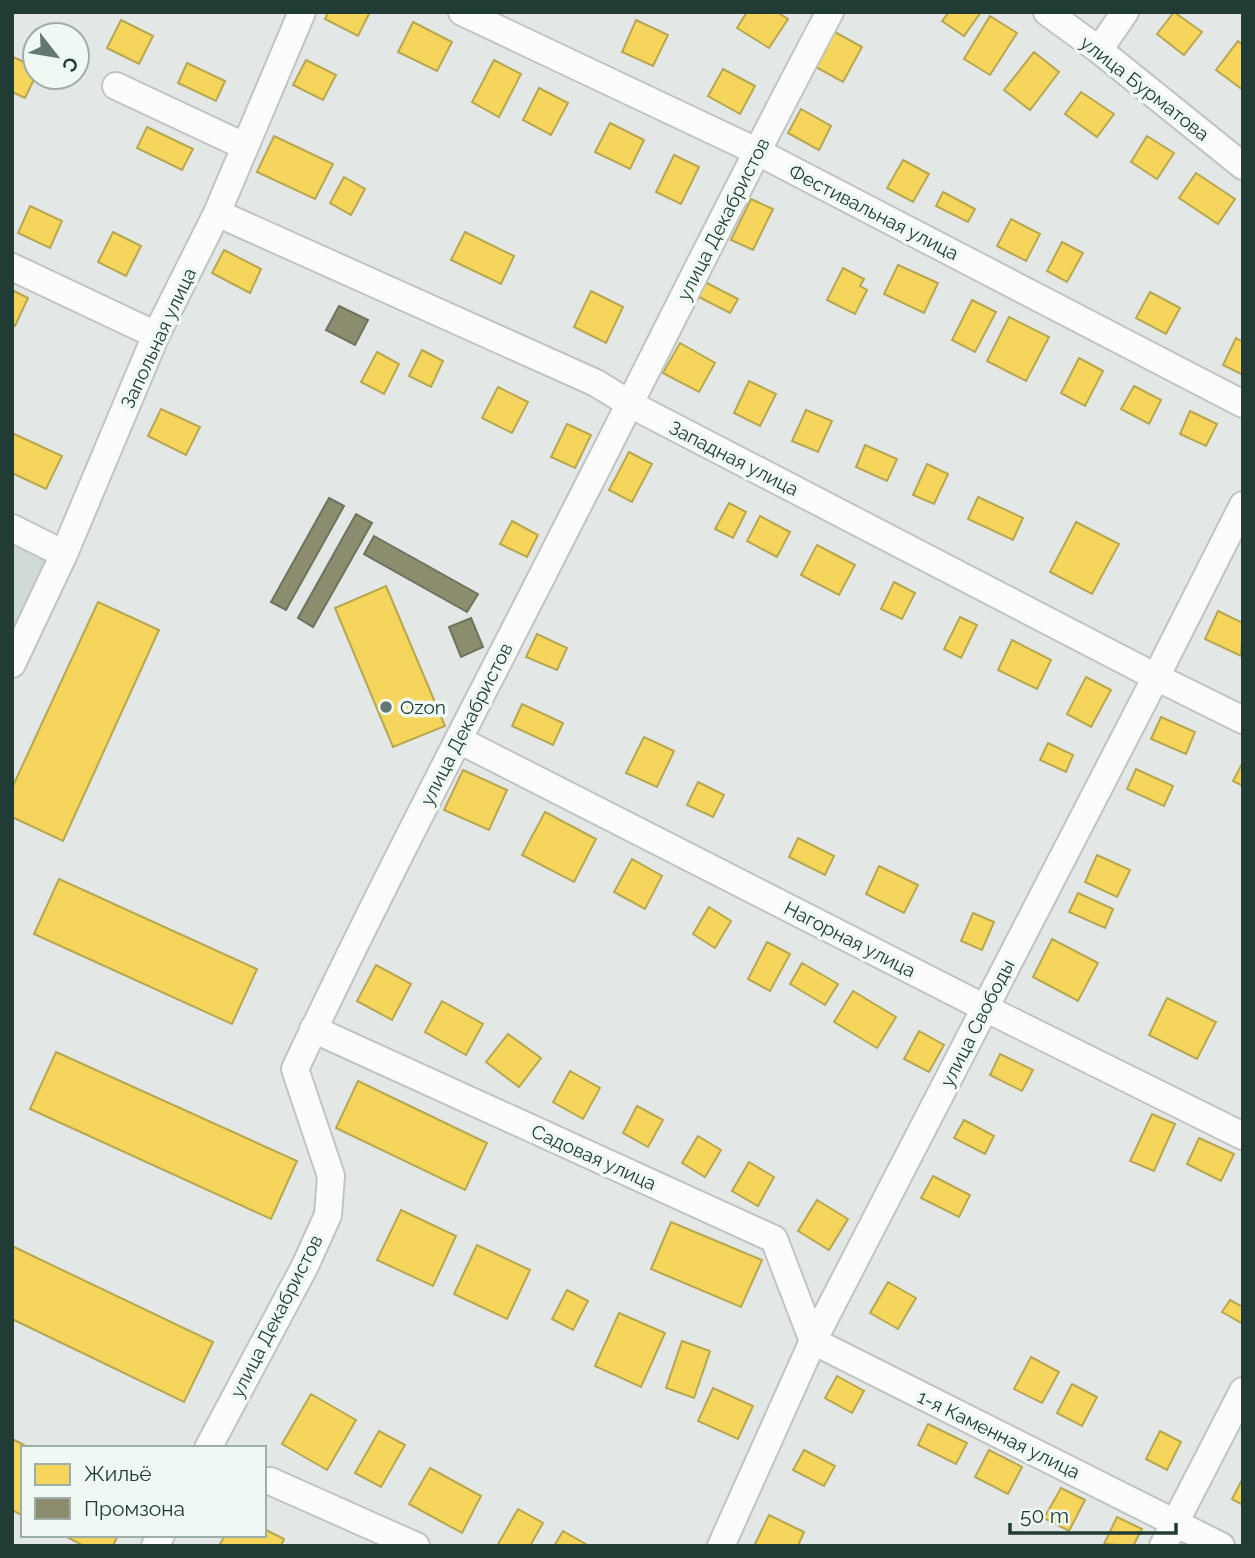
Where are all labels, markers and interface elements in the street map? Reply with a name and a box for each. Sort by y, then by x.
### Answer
north arrow [21,21,91,91]
street label: улица Бурматова [1076,31,1214,145]
text: С [58,53,83,76]
street label: улица Декабристов [672,134,774,304]
street label: Фестивальная улица [786,160,962,264]
street label: Запольная улица [116,264,200,412]
street label: Западная улица [666,416,802,500]
street label: улица Декабристов [415,639,517,809]
place label: Ozon [400,696,446,718]
marker: Ozon [378,699,394,715]
street label: Нагорная улица [781,896,919,982]
street label: улица Свободы [935,956,1019,1090]
street label: Садовая улица [528,1120,660,1194]
street label: улица Декабристов [225,1231,327,1401]
street label: 1-я Каменная улица [914,1385,1084,1483]
legend [21,1446,266,1537]
text: Жильё [84,1461,152,1486]
scale bar [1010,1492,1176,1536]
text: Промзона [84,1496,185,1521]
text: 50 m [1020,1503,1069,1528]

